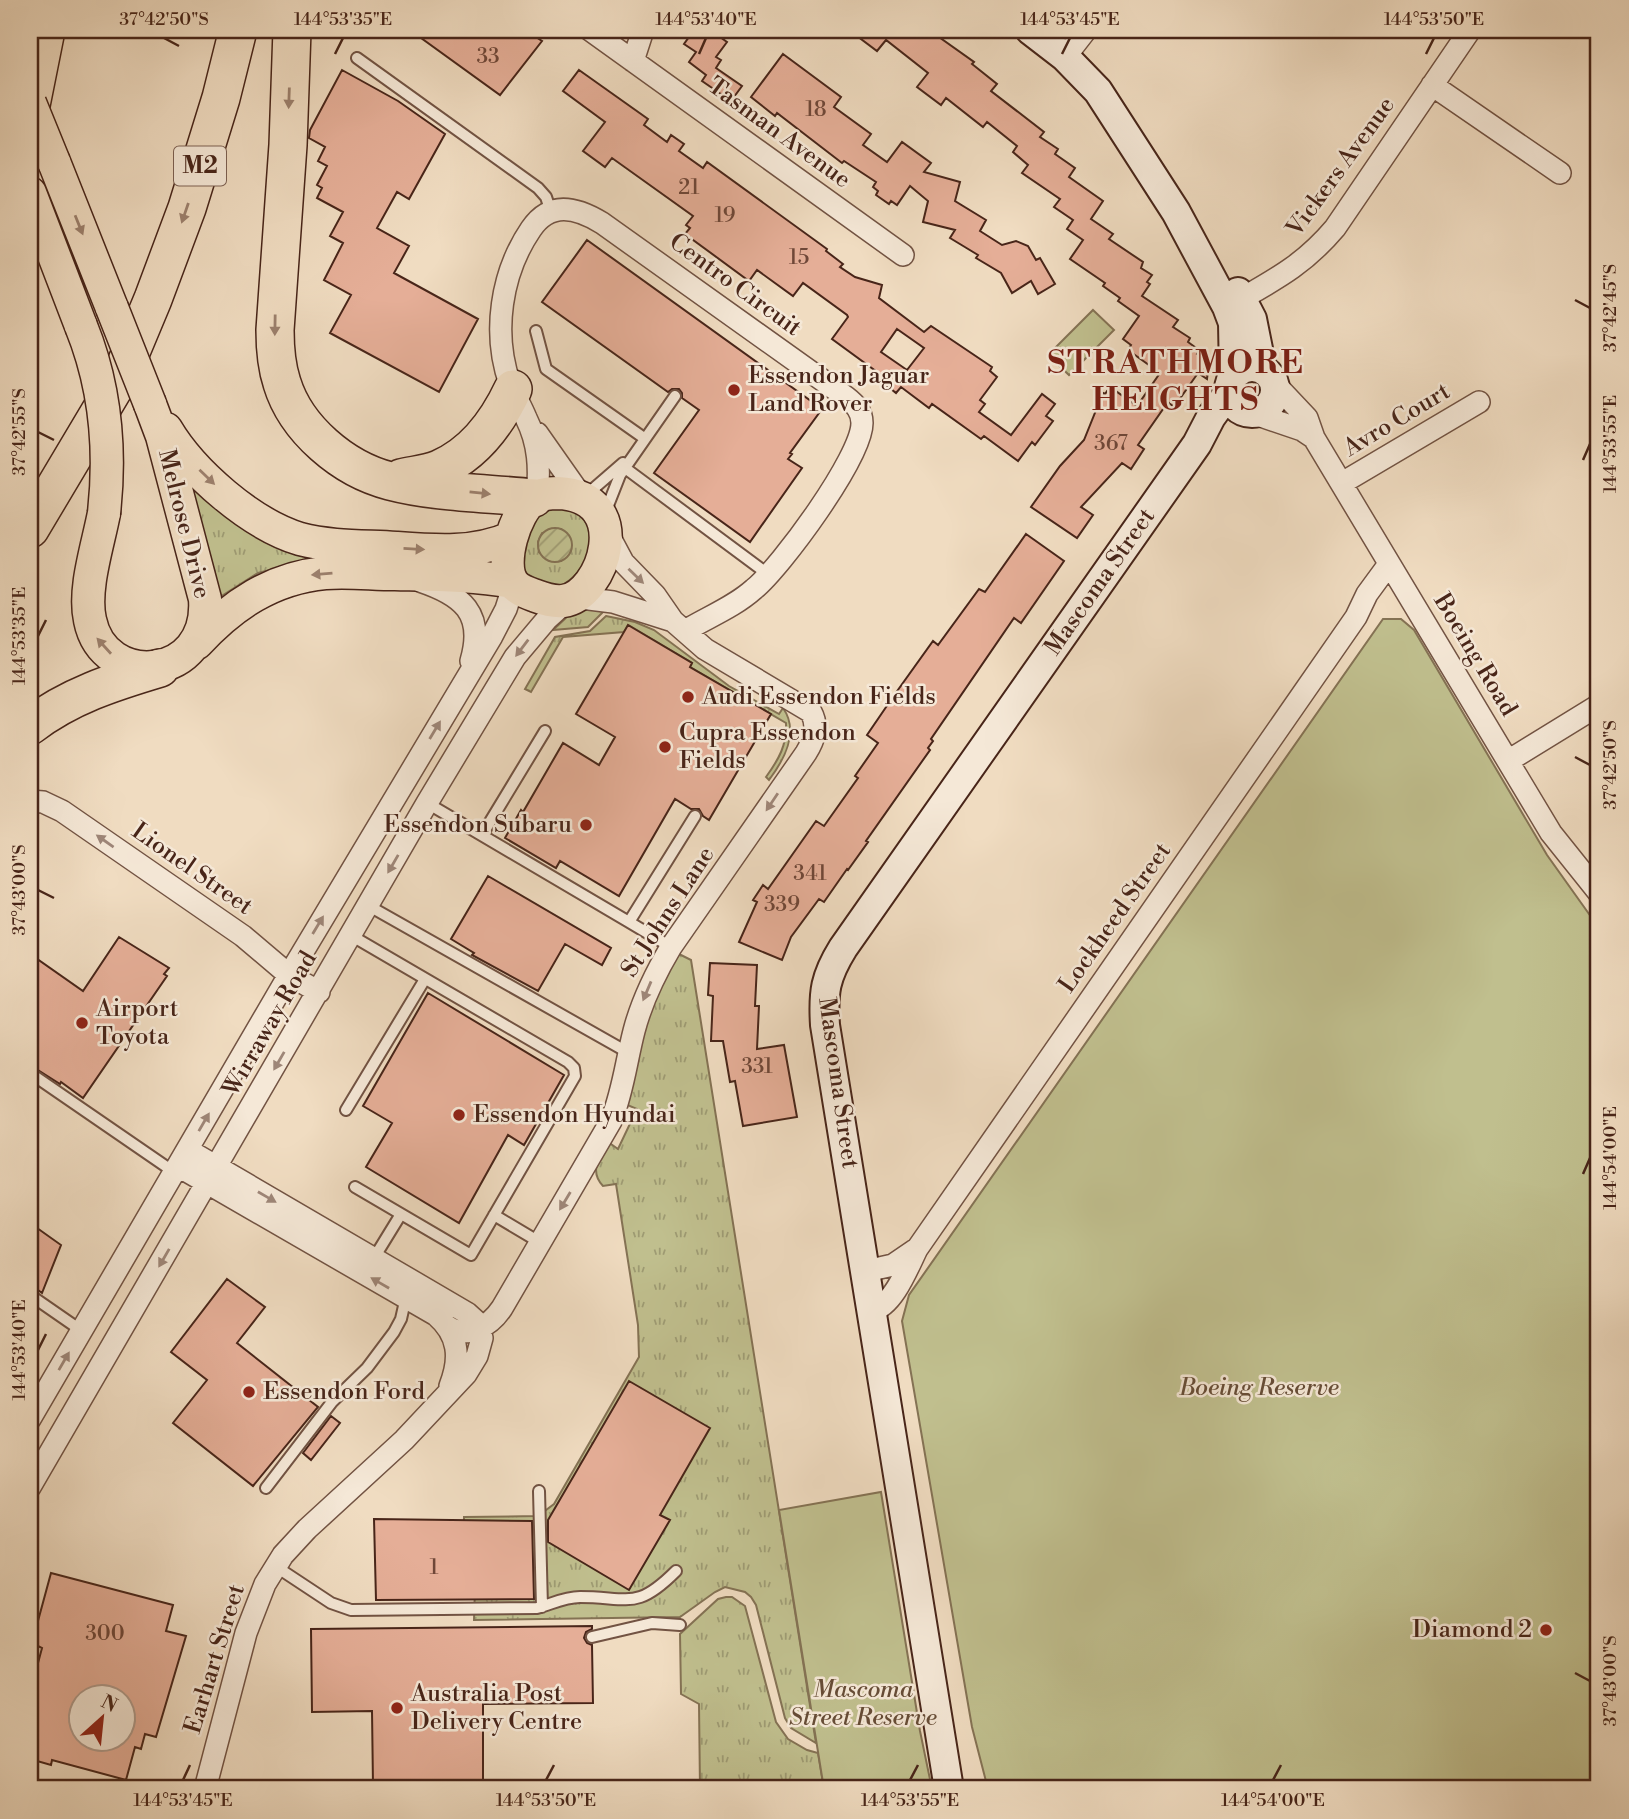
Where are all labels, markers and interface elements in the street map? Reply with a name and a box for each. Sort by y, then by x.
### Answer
text: 37°42'50"S [119,8,209,31]
text: 144°53'35"E [294,8,392,31]
text: 144°53'40"E [655,8,757,31]
text: 144°53'45"E [1020,8,1120,31]
text: 144°53'50"E [1384,8,1484,31]
house number: 33 [476,44,500,70]
street label: Tasman Avenue [702,71,856,195]
one-way arrow [284,87,295,109]
street label: Vickers Avenue [1280,91,1402,243]
house number: 18 [805,97,827,123]
road number: M2 [174,146,226,186]
house number: 21 [678,175,700,201]
one-way arrow [179,202,190,223]
house number: 19 [714,203,736,229]
one-way arrow [73,215,84,236]
street label: Centro Circuit [663,227,807,343]
house number: 15 [789,245,809,271]
text: 37°42'45"S [1599,264,1622,352]
one-way arrow [269,314,281,336]
district label: STRATHMORE HEIGHTS [1047,343,1305,420]
place label: Essendon Jaguar Land Rover [748,361,929,419]
street label: Avro Court [1337,376,1456,464]
marker: Essendon Jaguar Land Rover [726,382,742,398]
text: 37°42'55"S [8,388,31,476]
text: 144°53'55"E [1599,395,1622,493]
house number: 367 [1094,431,1128,457]
street label: Melrose Drive [151,446,217,602]
one-way arrow [198,469,215,485]
one-way arrow [469,488,491,499]
street label: Mascoma Street [1038,502,1162,661]
one-way arrow [404,544,426,555]
one-way arrow [627,567,644,584]
one-way arrow [311,569,333,580]
text: 144°53'35"E [8,587,31,685]
street label: Boeing Road [1426,587,1524,722]
one-way arrow [96,637,112,654]
one-way arrow [516,639,530,657]
place label: Audi Essendon Fields [701,682,936,712]
marker: Audi Essendon Fields [680,689,696,705]
place label: Cupra Essendon Fields [679,718,856,776]
one-way arrow [428,720,441,739]
text: 37°42'50"S [1599,720,1622,810]
marker: Cupra Essendon Fields [657,739,673,755]
one-way arrow [765,793,779,811]
place label: Essendon Subaru [384,810,572,840]
street label: Lionel Street [126,816,259,922]
marker: Essendon Subaru [578,817,594,833]
one-way arrow [96,834,114,848]
street label: Lockheed Street [1052,837,1178,999]
street label: St Johns Lane [615,841,721,983]
text: 37°43'00"S [8,844,31,936]
one-way arrow [387,854,399,874]
house number: 341 [793,861,827,887]
house number: 339 [764,892,800,918]
one-way arrow [312,916,325,935]
street label: Wirraway Road [216,946,324,1103]
one-way arrow [641,981,652,1002]
place label: Airport Toyota [95,994,179,1052]
street label: Mascoma Street [811,995,865,1171]
marker: Airport Toyota [74,1015,90,1031]
one-way arrow [273,1051,285,1071]
house number: 331 [741,1054,773,1080]
place label: Essendon Hyundai [473,1100,676,1130]
text: 144°54'00"E [1599,1106,1622,1210]
marker: Essendon Hyundai [451,1107,467,1123]
one-way arrow [198,1112,210,1131]
one-way arrow [258,1191,277,1203]
one-way arrow [559,1192,571,1211]
one-way arrow [158,1248,170,1267]
one-way arrow [371,1277,390,1289]
text: 144°53'40"E [8,1299,31,1401]
one-way arrow [58,1351,70,1370]
park label: Boeing Reserve [1178,1373,1339,1403]
place label: Essendon Ford [263,1377,425,1407]
marker: Essendon Ford [241,1384,257,1400]
house number: 1 [429,1555,439,1581]
street label: Earhart Street [178,1580,252,1737]
place label: Diamond 2 [1412,1615,1532,1645]
house number: 300 [85,1621,125,1647]
marker: Diamond 2 [1538,1622,1554,1638]
text: 37°43'00"S [1599,1635,1622,1727]
park label: Mascoma Street Reserve [789,1675,937,1733]
place label: Australia Post Delivery Centre [410,1679,582,1737]
north arrow [66,1682,136,1752]
text: N [97,1690,121,1718]
marker: Australia Post Delivery Centre [389,1700,405,1716]
text: 144°53'45"E [133,1789,233,1812]
text: 144°53'50"E [496,1789,596,1812]
text: 144°53'55"E [861,1789,959,1812]
text: 144°54'00"E [1221,1789,1325,1812]

